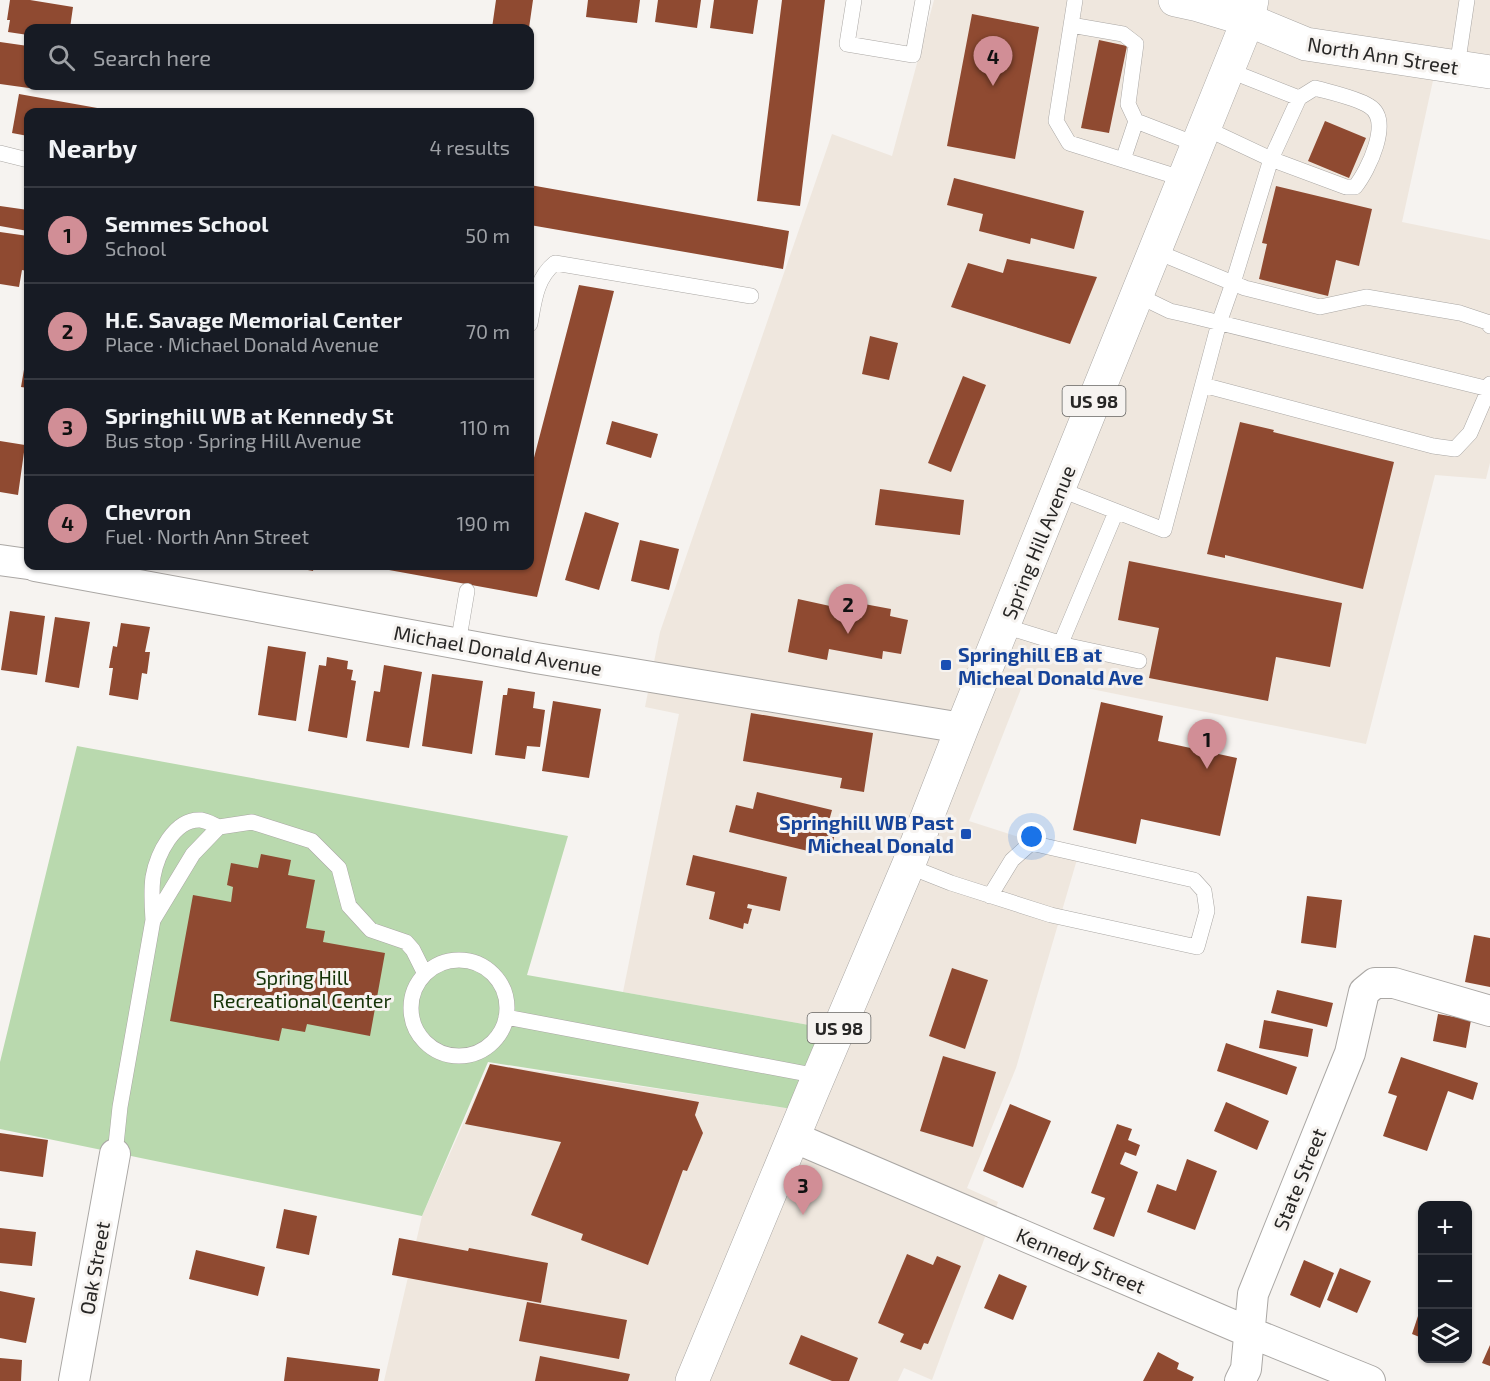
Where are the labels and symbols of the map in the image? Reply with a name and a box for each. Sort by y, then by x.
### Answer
street label: North Ann Street [1306,31,1461,79]
pin: 4 [974,36,1012,86]
road number: US 98 [1062,386,1126,416]
street label: Spring Hill Avenue [996,462,1080,622]
pin: 2 [828,584,868,634]
street label: Michael Donald Avenue [392,620,604,680]
place label: Springhill EB at Micheal Donald Ave [958,642,1143,689]
marker: Springhill EB at Micheal Donald Ave [939,658,953,672]
pin: 1 [1188,720,1226,769]
place label: Springhill WB Past Micheal Donald [779,810,954,857]
your location [1017,822,1046,851]
marker: Springhill WB Past Micheal Donald [959,827,973,841]
park label: Spring Hill Recreational Center [213,965,391,1012]
road number: US 98 [808,1013,870,1043]
street label: State Street [1268,1124,1331,1234]
pin: 3 [784,1166,822,1215]
street label: Oak Street [74,1219,114,1317]
street label: Kennedy Street [1013,1222,1150,1298]

